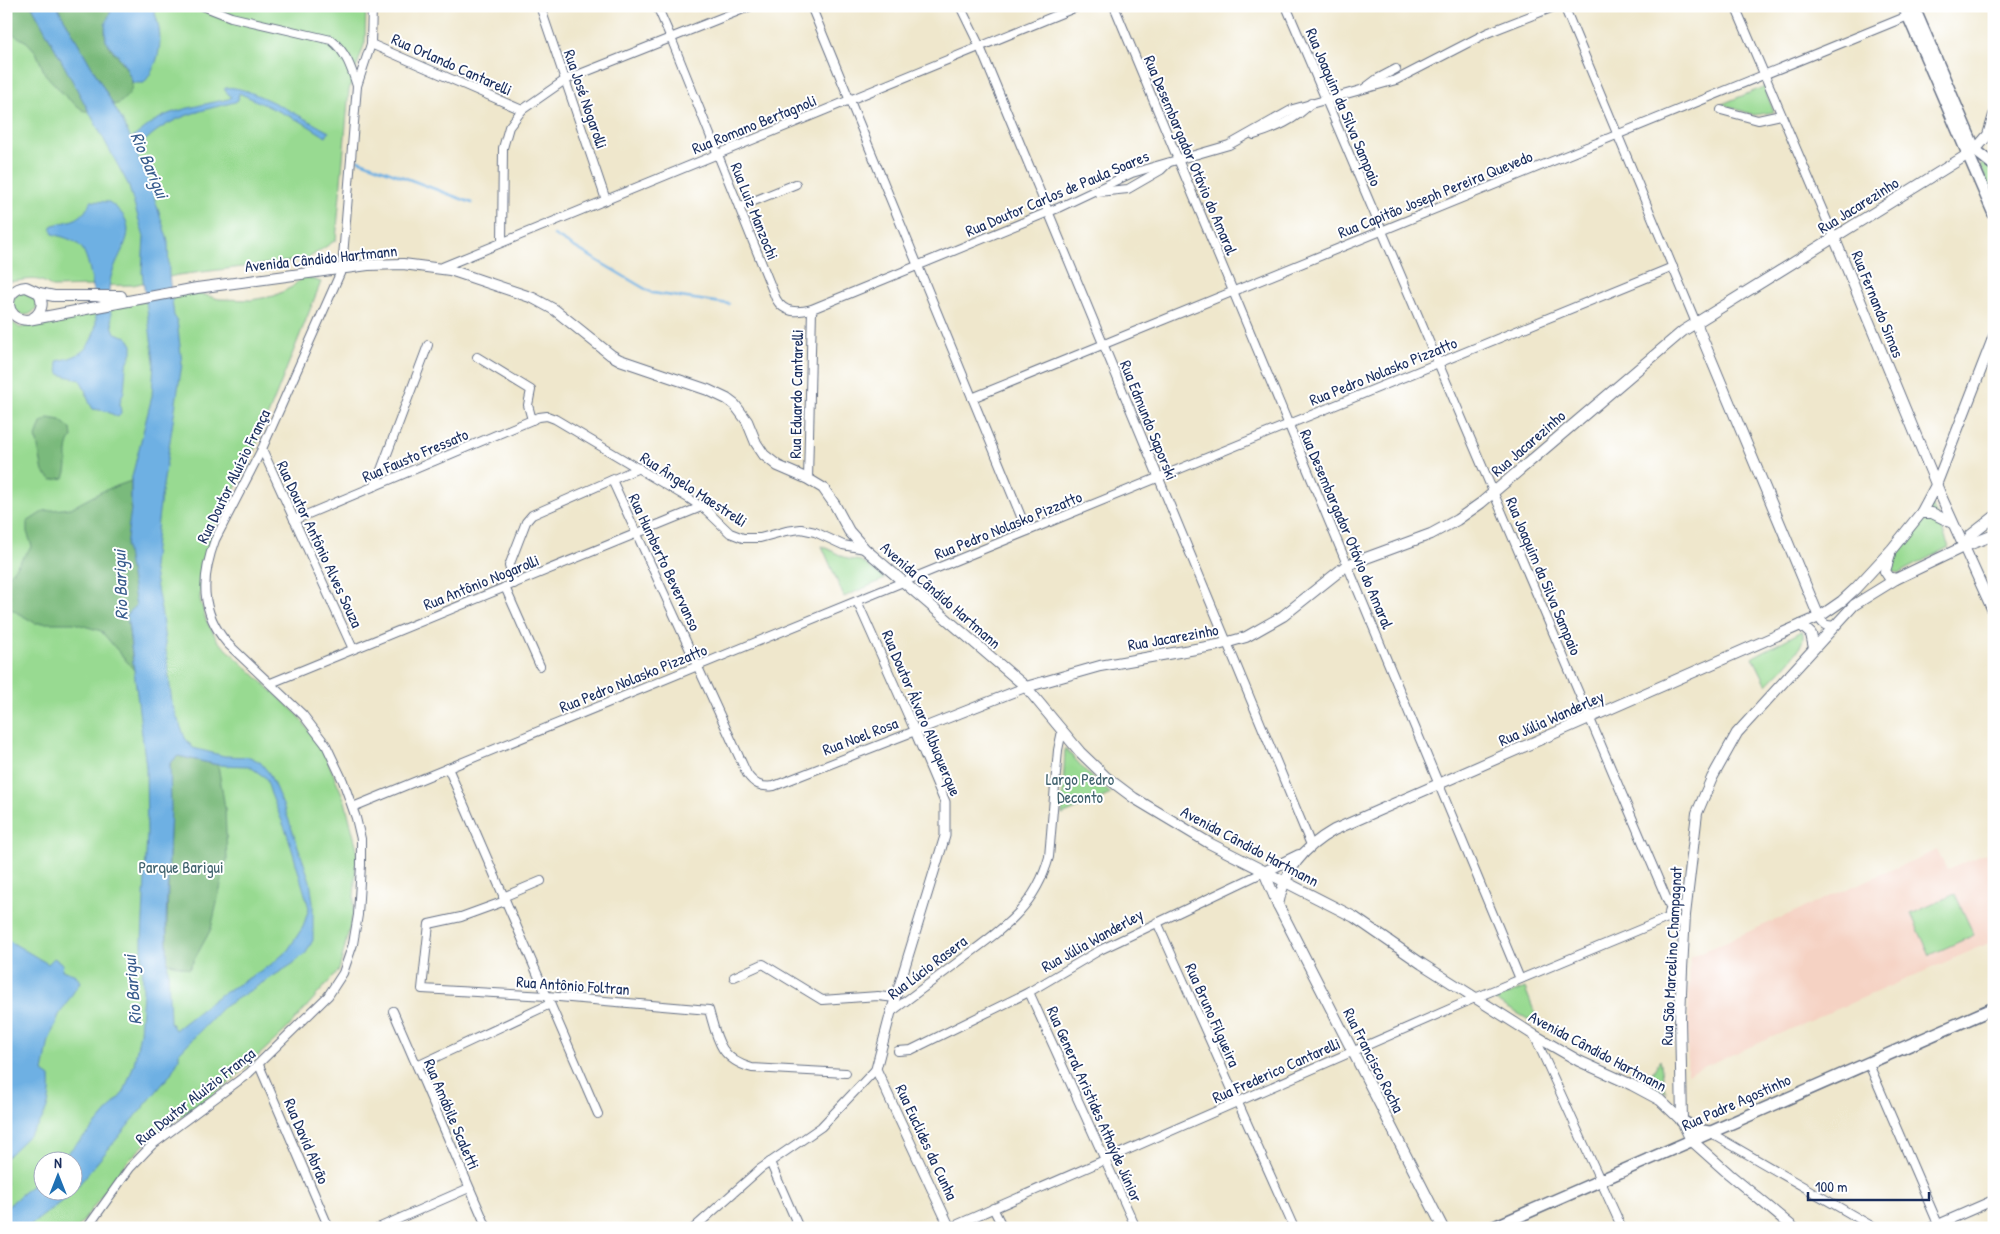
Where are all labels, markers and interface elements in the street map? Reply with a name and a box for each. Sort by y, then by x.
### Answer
street label: Rua Joaquim da Silva Sampaio [1301,25,1387,190]
street label: Rua Orlando Cantarelli [388,28,516,100]
street label: Rua José Nogarolli [559,46,613,152]
street label: Rua Desembargador Otávio do Amaral [1139,52,1243,259]
street label: Rua Romano Bertagnoli [688,89,820,159]
water label: Rio Barigui [125,128,176,204]
street label: Rua Doutor Carlos de Paula Soares [962,144,1152,242]
street label: Rua Capitão Joseph Pereira Quevedo [1334,145,1536,243]
street label: Rua Luiz Manzochi [726,159,784,263]
street label: Rua Jacarezinho [1813,171,1903,239]
street label: Avenida Cândido Hartmann [244,239,398,277]
street label: Rua Fernando Simas [1847,247,1909,361]
street label: Rua Eduardo Cantarelli [784,329,808,459]
street label: Rua Pedro Nolasko Pizzatto [1306,331,1461,411]
street label: Rua Edmundo Saporski [1115,357,1183,483]
street label: Rua Jacarezinho [1486,404,1570,481]
street label: Rua Doutor Aluízio França [191,405,275,547]
street label: Rua Fausto Fressato [359,423,472,487]
street label: Rua Desembargador Otávio do Amaral [1295,426,1399,633]
street label: Rua Ângelo Maestrelli [636,446,752,532]
street label: Rua Doutor Antônio Alves Souza [272,457,368,631]
street label: Rua Pedro Nolasko Pizzatto [931,485,1086,565]
street label: Rua Humberto Bevervanso [624,490,707,635]
street label: Rua Joaquim da Silva Sampaio [1501,494,1587,659]
street label: Avenida Cândido Hartmann [876,536,1006,654]
water label: Rio Barigui [106,548,134,620]
street label: Rua Antônio Nogarolli [420,549,542,615]
street label: Rua Jacarezinho [1126,618,1221,656]
street label: Rua Doutor Álvaro Albuquerque [877,627,967,800]
street label: Rua Pedro Nolasko Pizzatto [556,638,711,718]
street label: Rua Júlia Wanderley [1495,685,1607,751]
street label: Rua Noel Rosa [819,712,901,760]
park label: Largo Pedro Deconto [1046,768,1115,808]
street label: Avenida Cândido Hartmann [1177,800,1323,892]
park label: Parque Barigui [138,856,224,878]
street label: Rua São Marcelino Champagnat [1655,866,1687,1046]
street label: Rua Júlia Wanderley [1037,903,1147,977]
street label: Rua Lúcio Rasera [883,930,971,1004]
water label: Rio Barigui [116,952,148,1026]
street label: Rua Bruno Filgueira [1180,960,1246,1070]
street label: Rua Antônio Foltran [516,970,630,1000]
street label: Rua General Aristides Athaýde Júnior [1042,1003,1148,1205]
street label: Rua Francisco Rocha [1338,1004,1410,1116]
street label: Avenida Cândido Hartmann [1525,1005,1671,1097]
street label: Rua Frederico Cantarelli [1209,1032,1343,1108]
street label: Rua Doutor Aluízio França [130,1042,260,1150]
street label: Rua Amábile Scaletti [419,1055,485,1173]
street label: Rua Padre Agostinho [1678,1068,1794,1136]
street label: Rua Euclides da Cunha [891,1081,963,1203]
street label: Rua David Abrão [279,1095,335,1188]
north arrow [32,1152,82,1202]
text: N [54,1153,62,1172]
scale bar [1808,1169,1929,1201]
text: 100 m [1815,1176,1848,1197]

